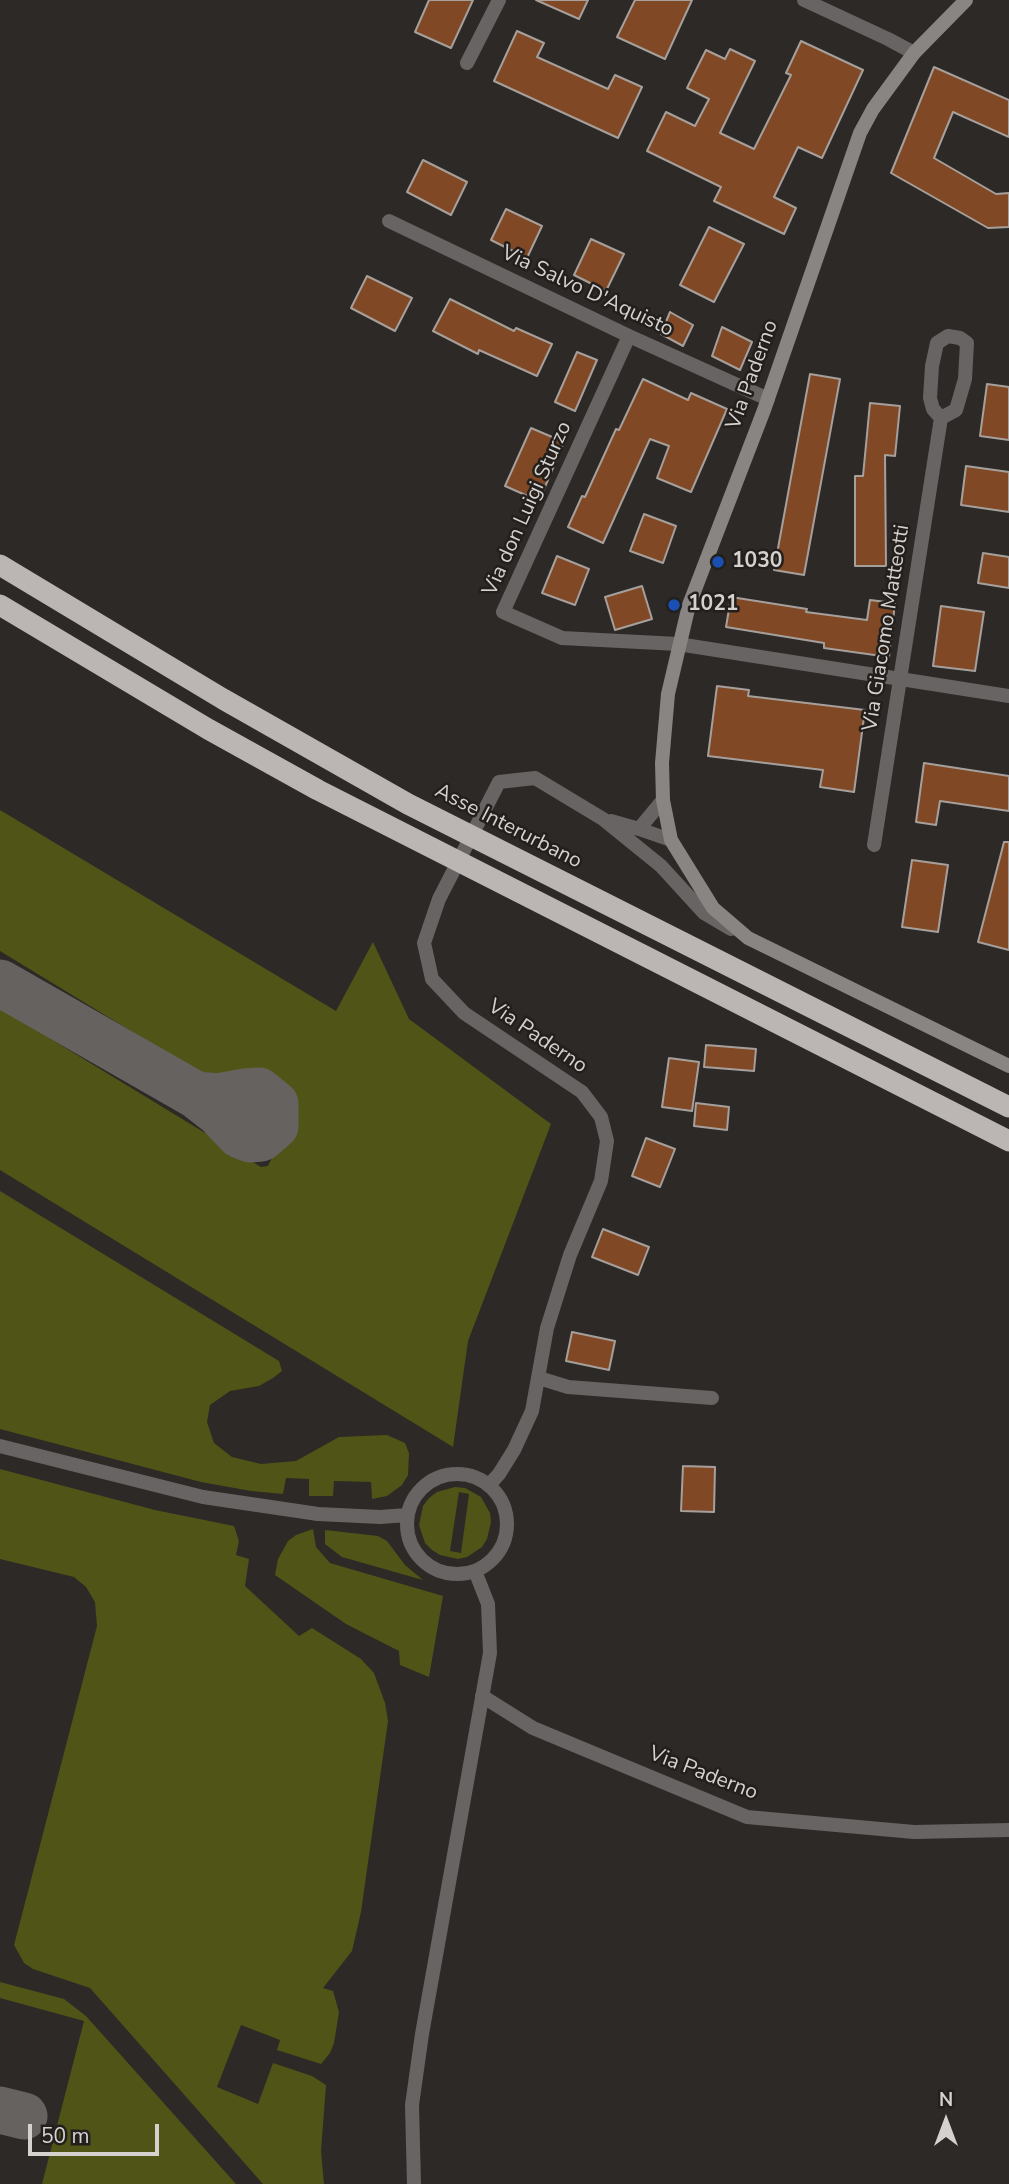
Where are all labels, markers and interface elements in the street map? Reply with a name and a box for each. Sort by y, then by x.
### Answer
street label: Via Salvo D'Aquisto [497,241,677,343]
street label: Via Paderno [722,317,784,433]
street label: Via don Luigi Sturzo [478,418,578,600]
street label: Via Giacomo Matteotti [858,523,916,733]
place label: 1030 [732,549,782,575]
marker: 1030 [710,554,726,570]
place label: 1021 [688,592,738,618]
marker: 1021 [666,597,682,613]
street label: Asse Interurbano [430,779,586,875]
street label: Via Paderno [483,995,591,1079]
street label: Via Paderno [645,1742,761,1806]
north arrow [911,2086,981,2156]
text: N [939,2087,953,2113]
scale bar [32,2110,163,2154]
text: 50 m [41,2122,90,2150]

